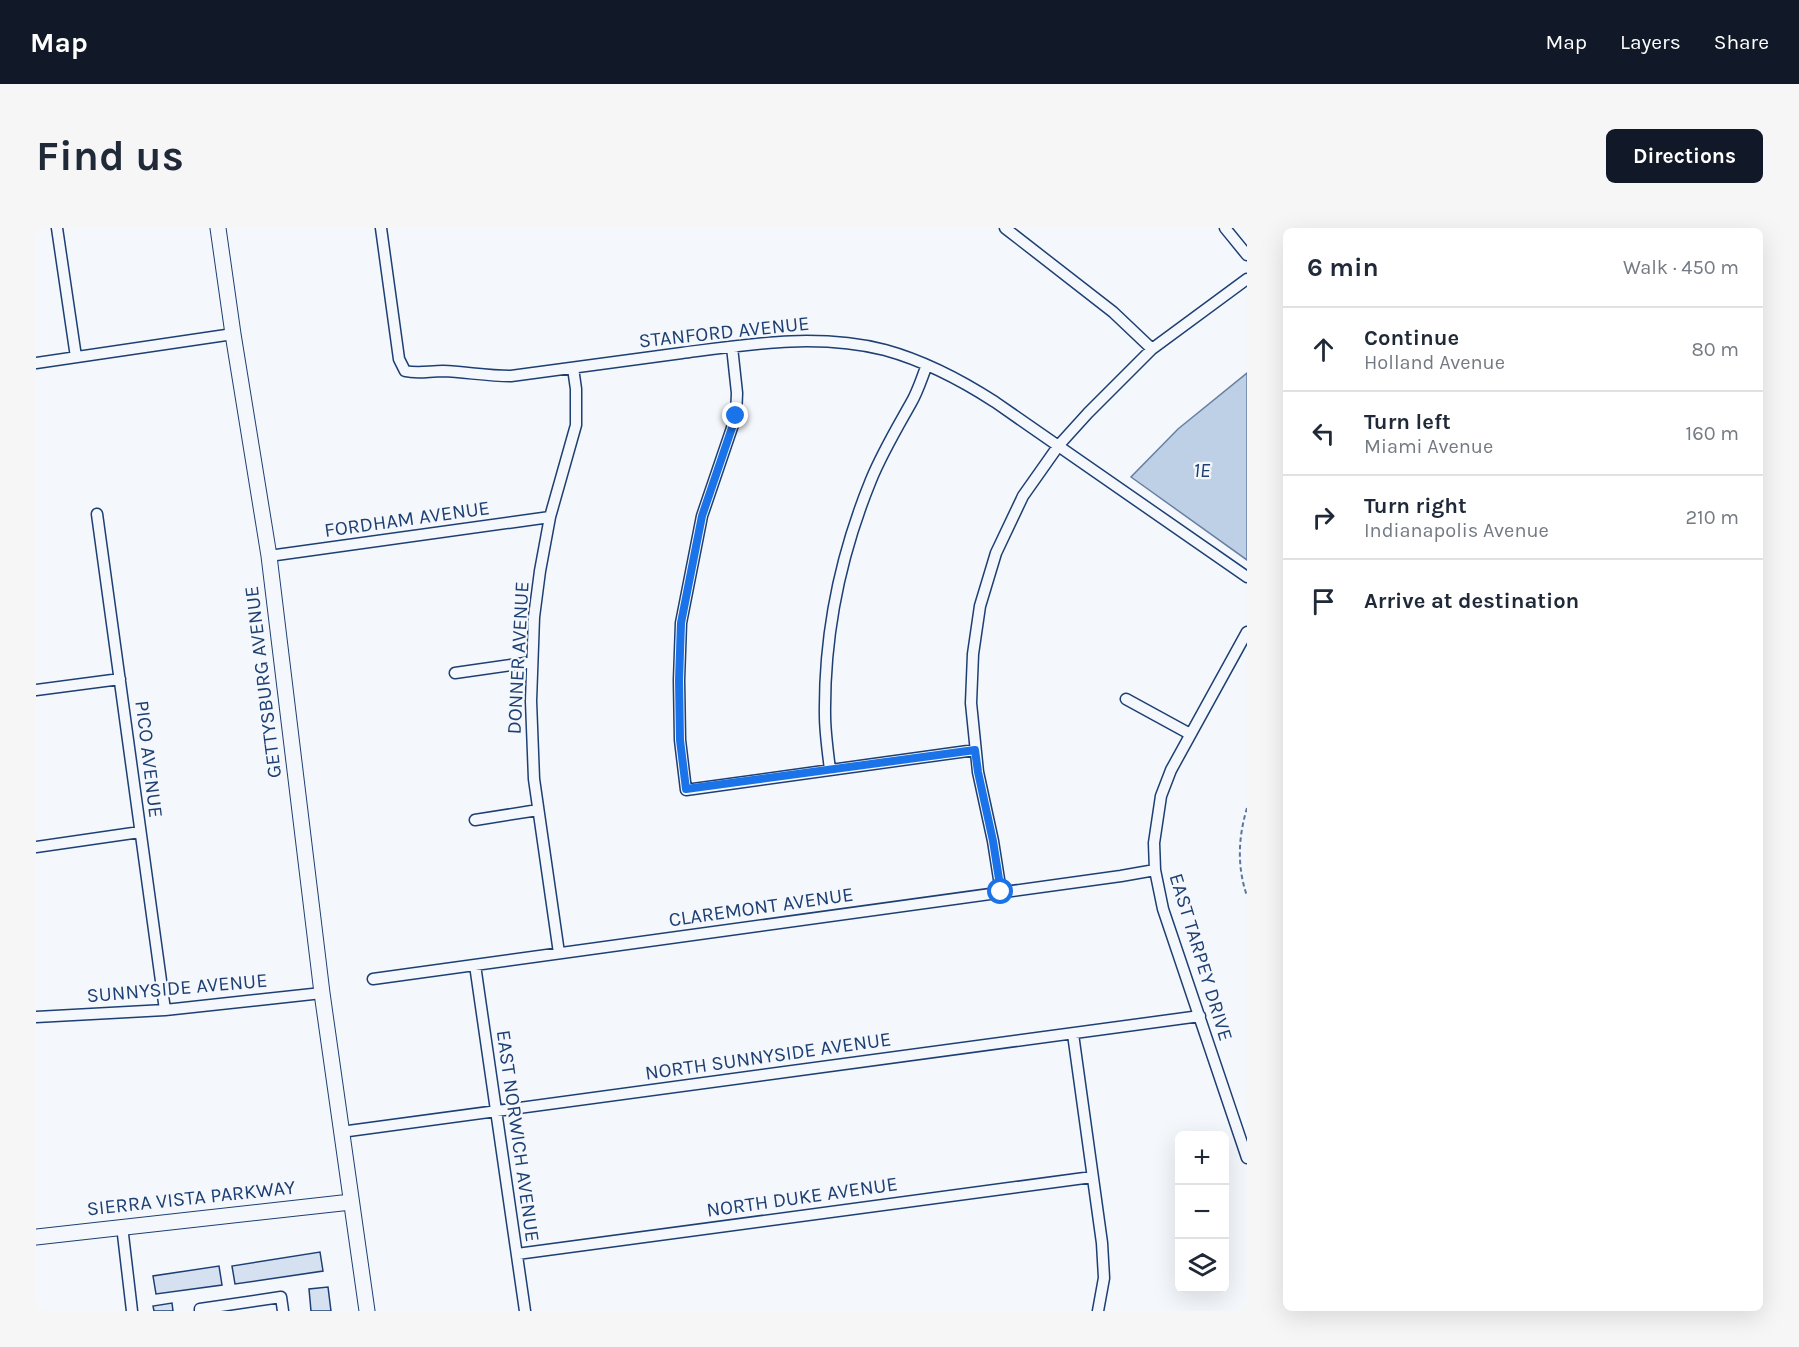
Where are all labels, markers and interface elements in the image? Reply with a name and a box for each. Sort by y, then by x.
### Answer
text: Map [30,26,88,59]
text: Map [1545,30,1587,54]
text: Layers [1620,30,1681,54]
text: Share [1714,30,1769,54]
button: Directions [1606,129,1763,183]
text: Find us [36,131,184,181]
text: 6 min [1307,252,1379,283]
text: Walk · 450 m [1623,256,1739,279]
street label: STANFORD AVENUE [638,312,810,352]
text: Continue [1364,325,1459,351]
icon: ahead [1307,333,1340,366]
text: 80 m [1691,338,1739,361]
text: Holland Avenue [1364,351,1505,374]
route end [722,402,748,428]
text: Turn left [1364,409,1451,435]
icon: left [1307,417,1340,450]
text: 160 m [1686,422,1739,445]
text: Miami Avenue [1364,435,1493,458]
water label: 1E [1194,458,1211,482]
text: Turn right [1364,493,1467,519]
street label: FORDHAM AVENUE [323,496,491,542]
icon: right [1307,501,1340,534]
text: 210 m [1685,506,1739,529]
text: Indianapolis Avenue [1364,519,1549,542]
street label: DONNER AVENUE [503,581,533,735]
street label: GETTYSBURG AVENUE [240,585,286,779]
icon: arrive [1307,585,1340,618]
text: Arrive at destination [1364,588,1579,614]
street label: PICO AVENUE [130,699,168,819]
street label: EAST TARPEY DRIVE [1165,870,1237,1044]
route start [987,878,1013,904]
street label: CLAREMONT AVENUE [667,883,855,931]
street label: SUNNYSIDE AVENUE [86,969,268,1007]
street label: NORTH SUNNYSIDE AVENUE [644,1027,892,1085]
street label: EAST NORWICH AVENUE [492,1029,544,1243]
map controls [1175,1131,1229,1293]
button: + [1175,1131,1229,1185]
street label: NORTH DUKE AVENUE [705,1172,899,1222]
street label: SIERRA VISTA PARKWAY [86,1176,296,1220]
button: − [1175,1185,1229,1239]
button: layers [1175,1239,1229,1293]

